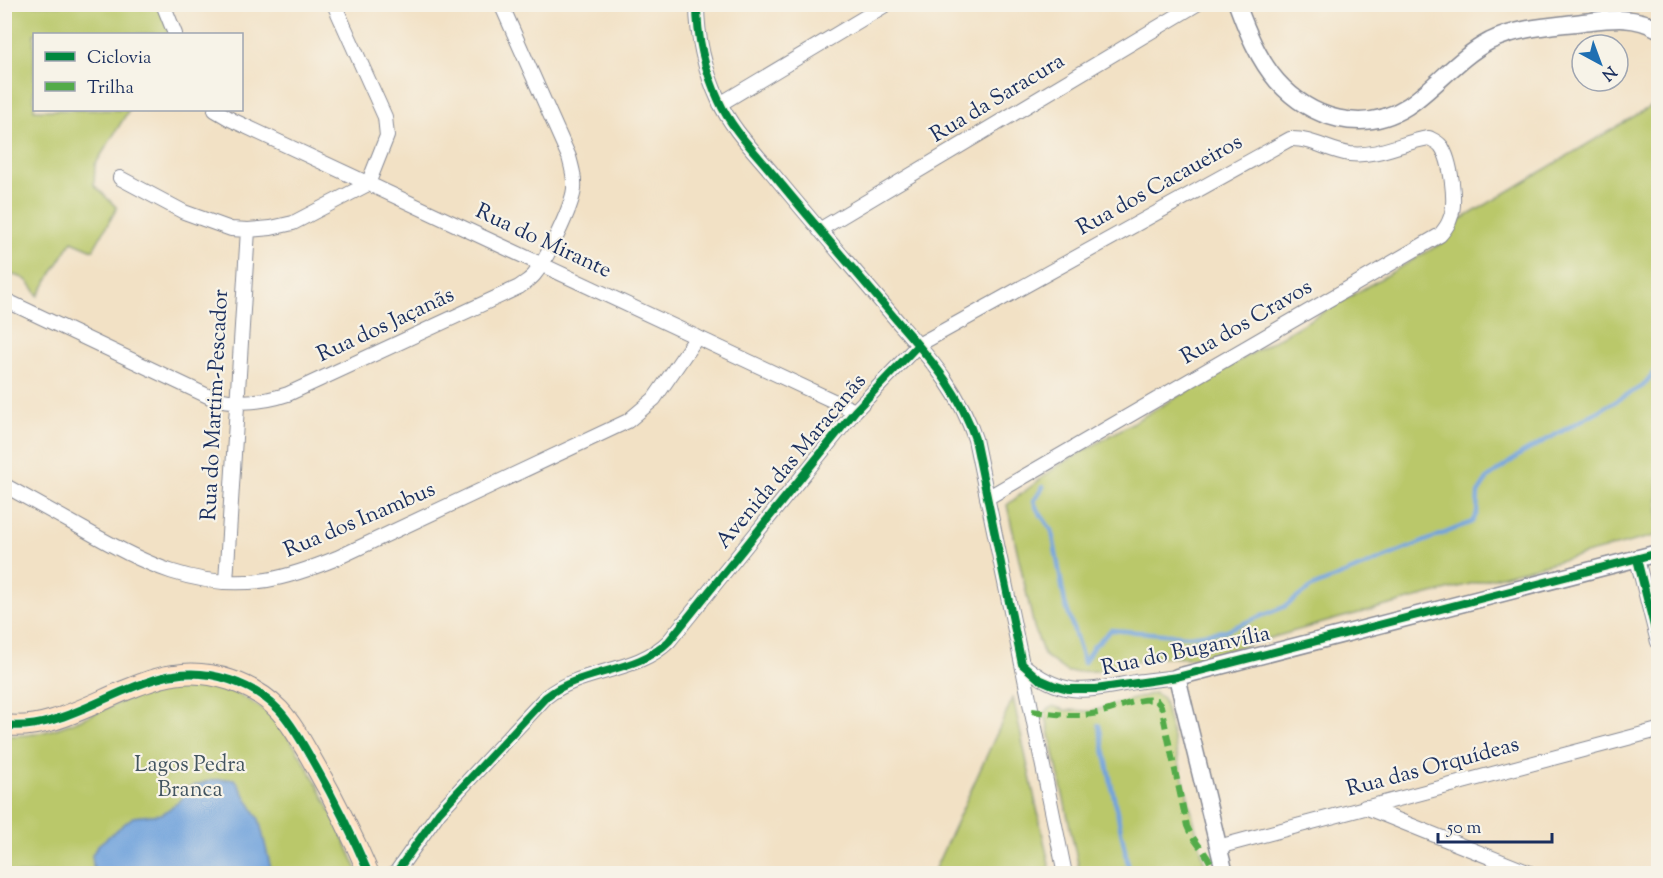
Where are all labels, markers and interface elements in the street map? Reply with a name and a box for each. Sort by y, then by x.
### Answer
legend [33,33,243,111]
north arrow [1570,33,1630,93]
text: Ciclovia [87,46,151,72]
street label: Rua da Saracura [925,46,1071,152]
text: N [1596,60,1621,85]
text: Trilha [87,76,134,102]
street label: Rua dos Cacaueiros [1071,127,1249,245]
street label: Rua do Mirante [470,196,616,288]
street label: Rua dos Cravos [1175,272,1319,374]
street label: Rua dos Jaçanãs [312,280,460,372]
street label: Rua do Martim-Pescador [194,288,238,522]
street label: Avenida das Maracanãs [709,367,875,557]
street label: Rua dos Inambus [279,475,441,567]
street label: Rua do Buganvília [1099,619,1273,685]
street label: Rua das Orquídeas [1343,730,1523,806]
park label: Lagos Pedra Branca [134,750,246,807]
scale bar [1438,806,1552,844]
text: 50 m [1446,816,1482,842]

